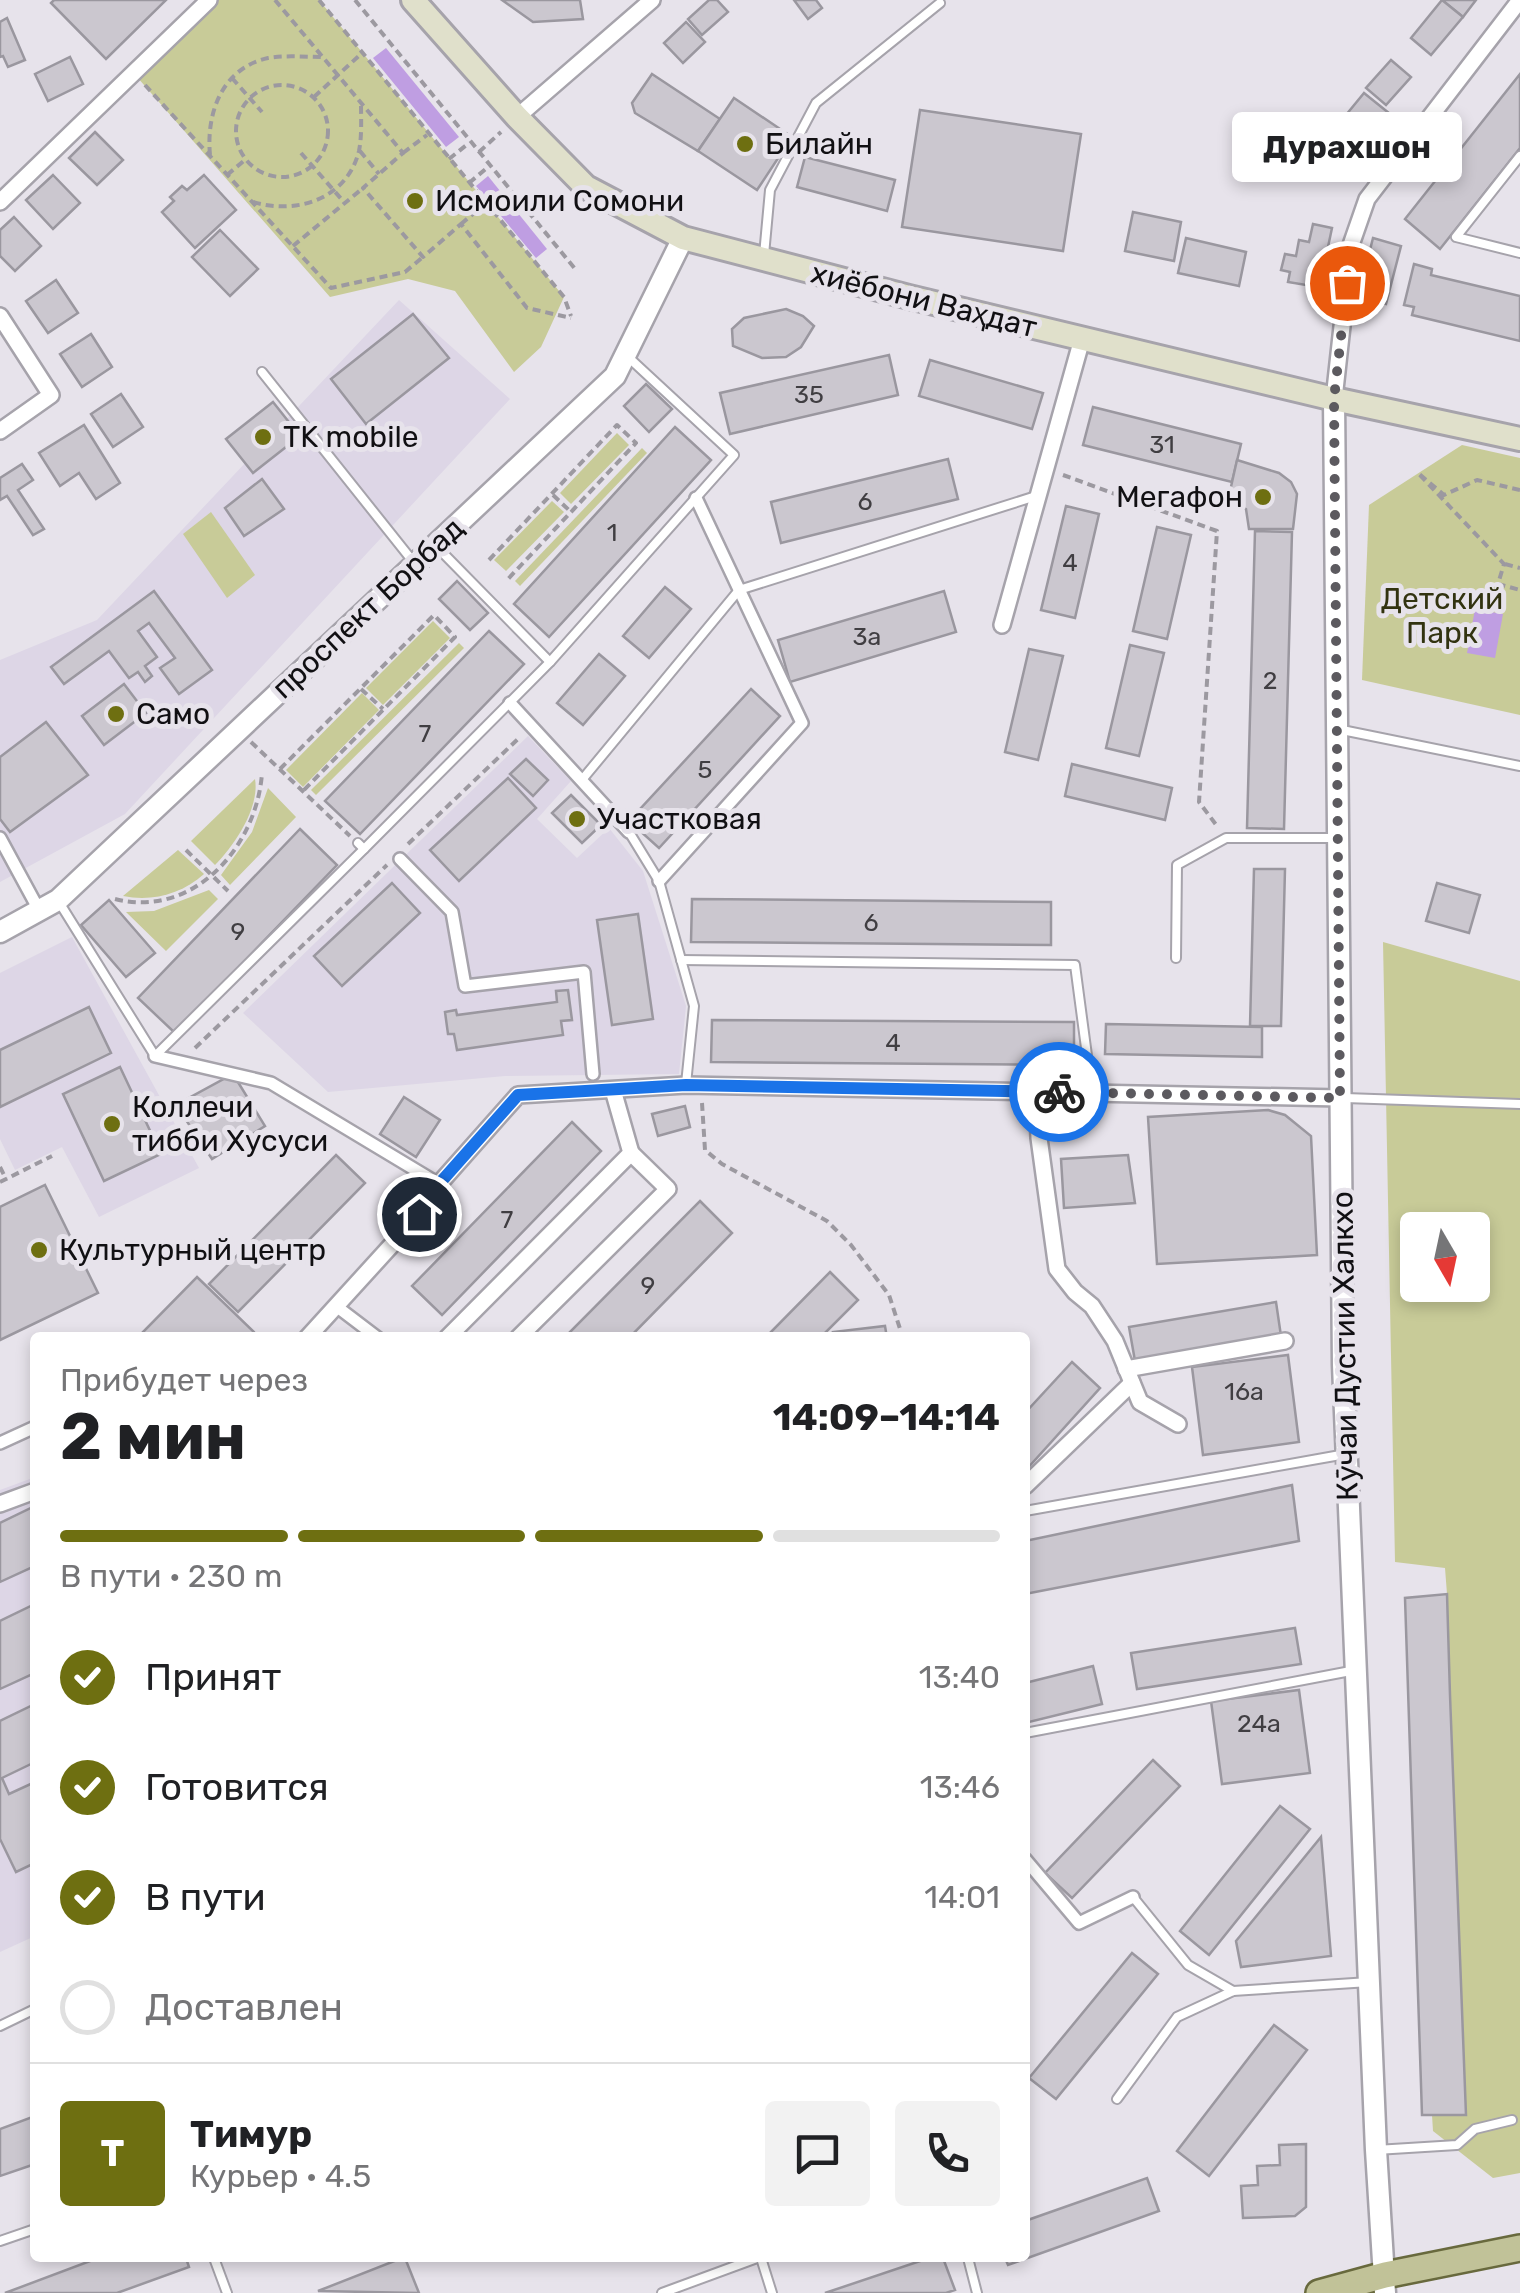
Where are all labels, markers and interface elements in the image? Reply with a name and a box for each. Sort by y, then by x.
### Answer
callout: Дурахшон [1232,113,1462,183]
place label: Билайн [765,126,873,162]
text: Дурахшон [1263,128,1431,166]
marker: Билайн [734,133,756,155]
place label: Исмоили Сомони [435,183,684,219]
marker: Исмоили Сомони [404,190,426,212]
pin [1305,241,1390,326]
street label: хиёбони Ваҳдат [807,255,1041,345]
icon: bag [1320,256,1375,311]
house number: 35 [794,380,824,409]
place label: TK mobile [283,419,419,455]
marker: TK mobile [252,426,274,448]
house number: 31 [1149,430,1175,459]
place label: Мегафон [1116,479,1243,515]
marker: Мегафон [1252,486,1274,508]
house number: 6 [857,487,873,516]
street label: проспект Борбад [265,510,471,706]
house number: 1 [607,518,617,547]
house number: 4 [1062,548,1078,577]
park label: Детский Парк [1381,581,1503,651]
house number: 3а [853,622,881,651]
house number: 2 [1263,666,1277,695]
place label: Само [136,696,210,732]
marker: Само [105,703,127,725]
house number: 7 [419,719,432,748]
house number: 5 [698,755,712,784]
place label: Участковая [597,801,762,837]
marker: Участковая [566,808,588,830]
house number: 6 [863,908,879,937]
house number: 9 [231,917,245,946]
house number: 4 [885,1028,901,1057]
courier [1009,1042,1109,1142]
icon: bike [1032,1065,1087,1120]
place label: Коллечи тибби Хусуси [132,1089,328,1159]
marker: Коллечи тибби Хусуси [101,1113,123,1135]
pin [377,1172,462,1257]
icon: home [392,1187,447,1242]
street label: Кӯчаи Дустии Халкхо [1324,1191,1366,1501]
house number: 7 [501,1205,514,1234]
north arrow [1400,1212,1490,1302]
map controls [1400,1212,1490,1302]
place label: Культурный центр [59,1232,326,1268]
marker: Культурный центр [28,1239,50,1261]
house number: 9 [641,1271,655,1300]
text: Прибудет через [60,1361,308,1399]
house number: 16а [1224,1377,1264,1406]
text: 14:09–14:14 [773,1394,1000,1440]
text: 2 мин [60,1398,246,1475]
text: В пути · 230 m [60,1557,282,1595]
icon: check [60,1650,115,1705]
text: Принят [145,1654,281,1700]
text: 13:40 [919,1658,1000,1696]
house number: 24а [1237,1709,1281,1738]
icon: check [60,1760,115,1815]
text: Готовится [145,1764,329,1810]
text: 13:46 [920,1768,1000,1806]
icon: check [60,1870,115,1925]
text: В пути [145,1874,266,1920]
text: 14:01 [924,1878,1000,1916]
text: Доставлен [145,1984,343,2030]
button: chat [765,2101,870,2206]
button: phone [895,2101,1000,2206]
text: Тимур [190,2111,312,2157]
text: Т [101,2130,124,2176]
text: Курьер · 4.5 [190,2157,371,2195]

